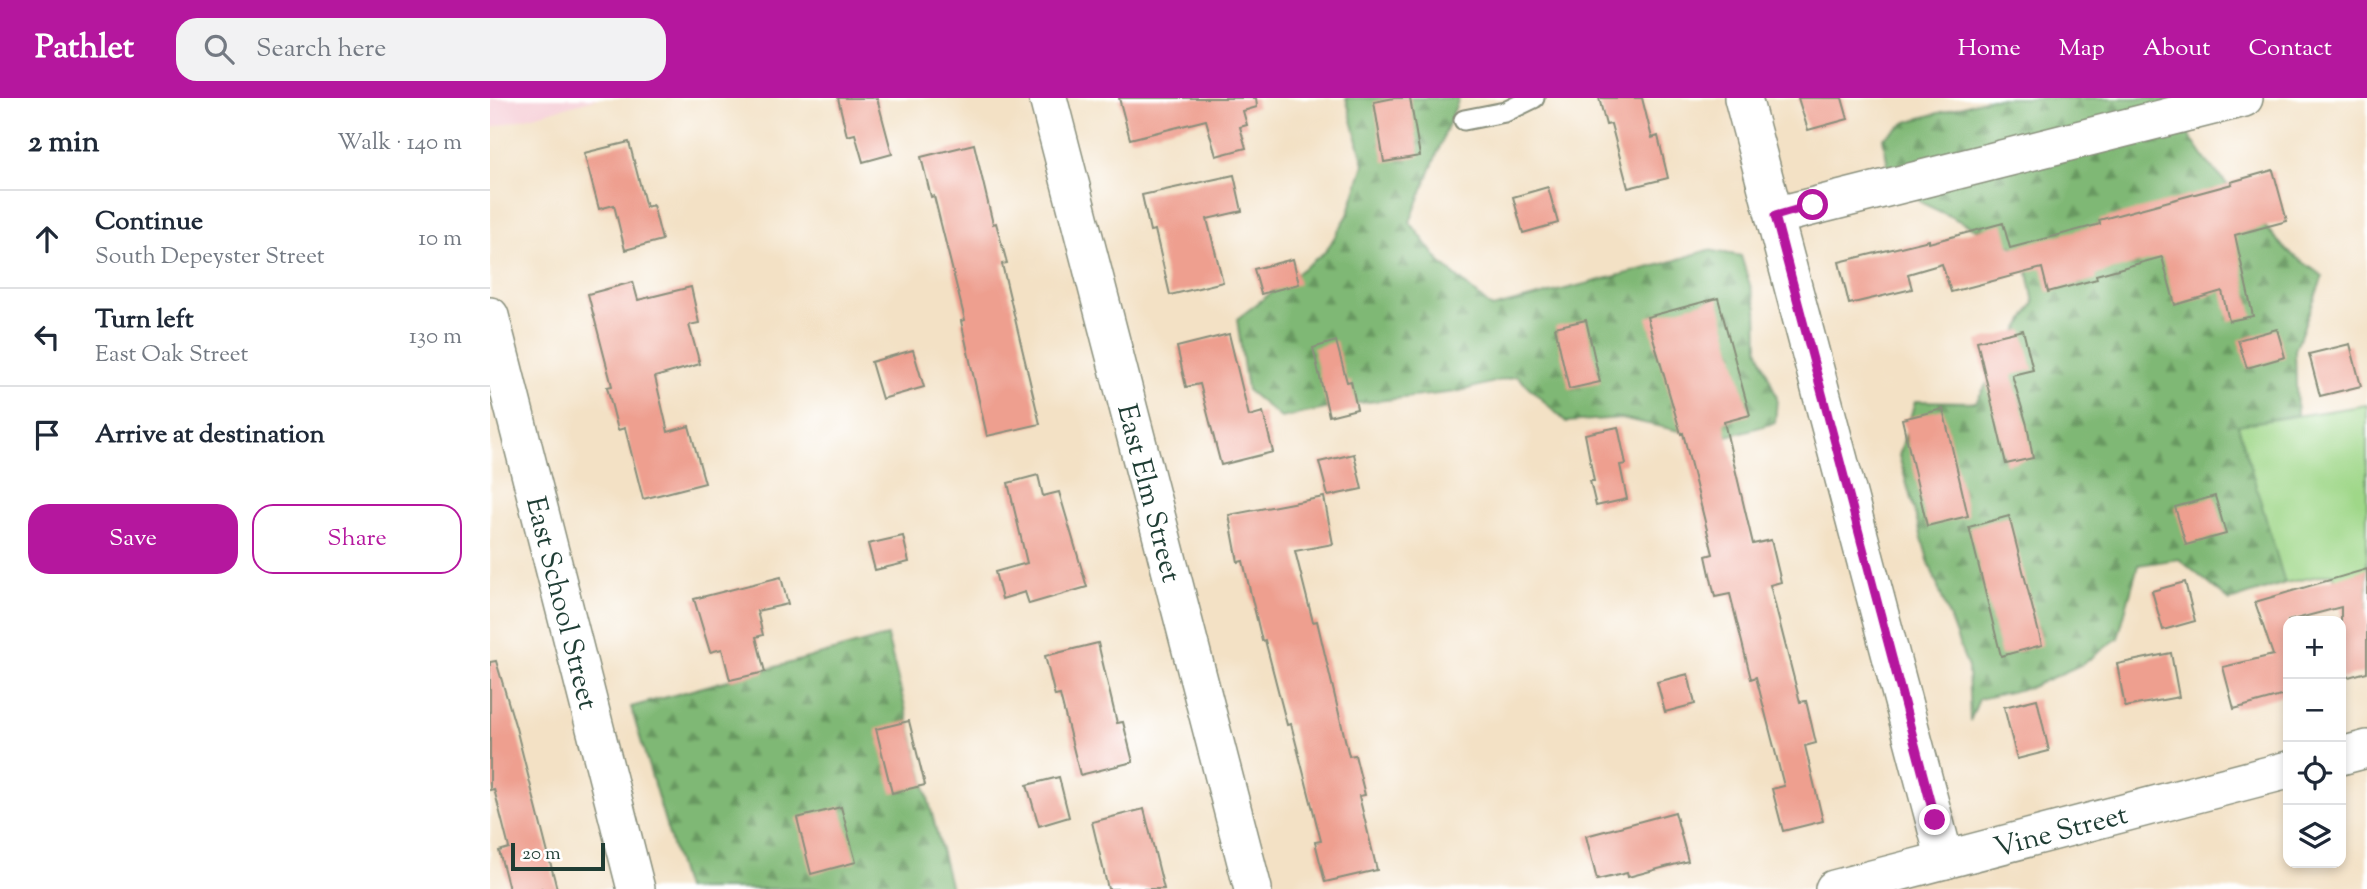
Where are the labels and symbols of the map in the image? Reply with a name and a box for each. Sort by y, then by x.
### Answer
route start [1797,189,1828,220]
street label: East Elm Street [1105,400,1190,588]
street label: East School Street [514,493,607,715]
street label: Vine Street [1990,796,2133,869]
route end [1919,804,1950,835]
scale bar [511,840,606,872]

